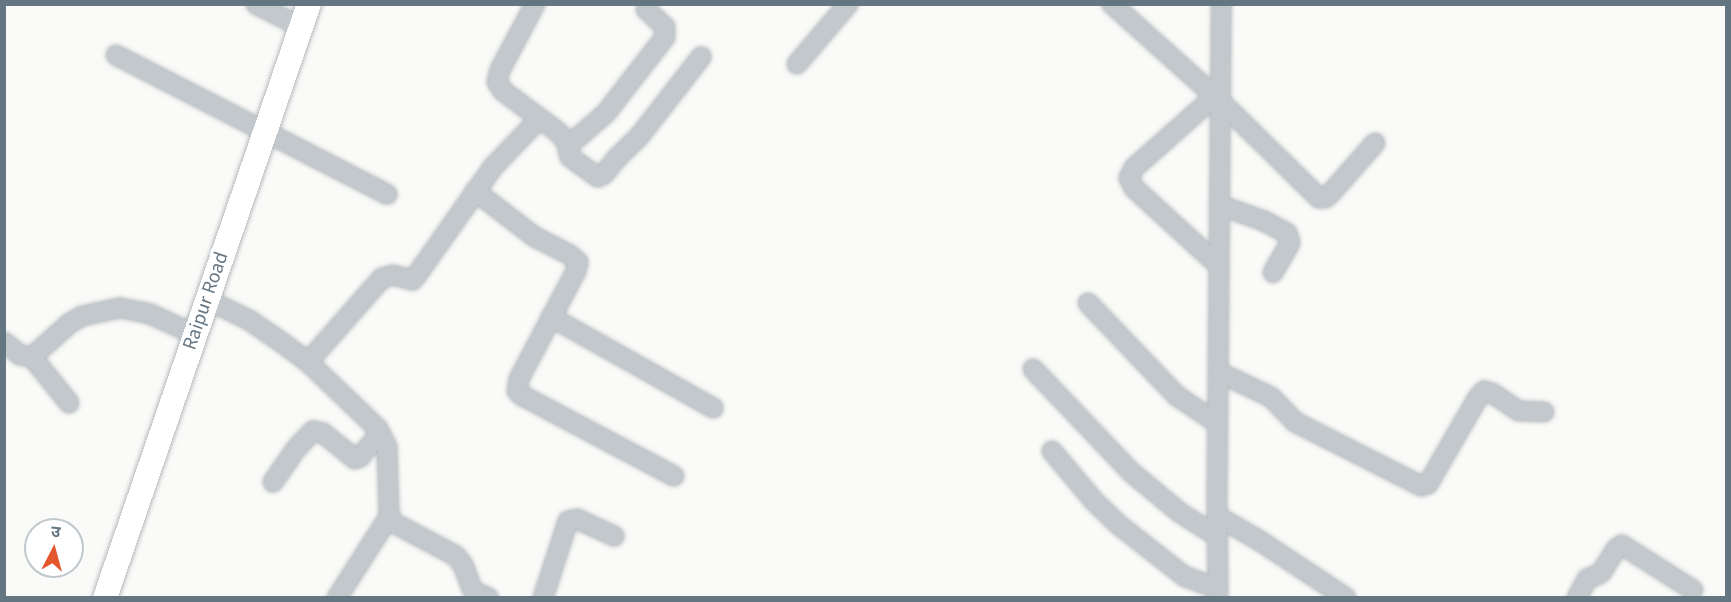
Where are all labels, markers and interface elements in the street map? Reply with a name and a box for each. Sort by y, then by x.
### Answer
street label: Raipur Road [178,249,234,353]
north arrow [24,518,84,578]
text: उ [50,521,61,544]

